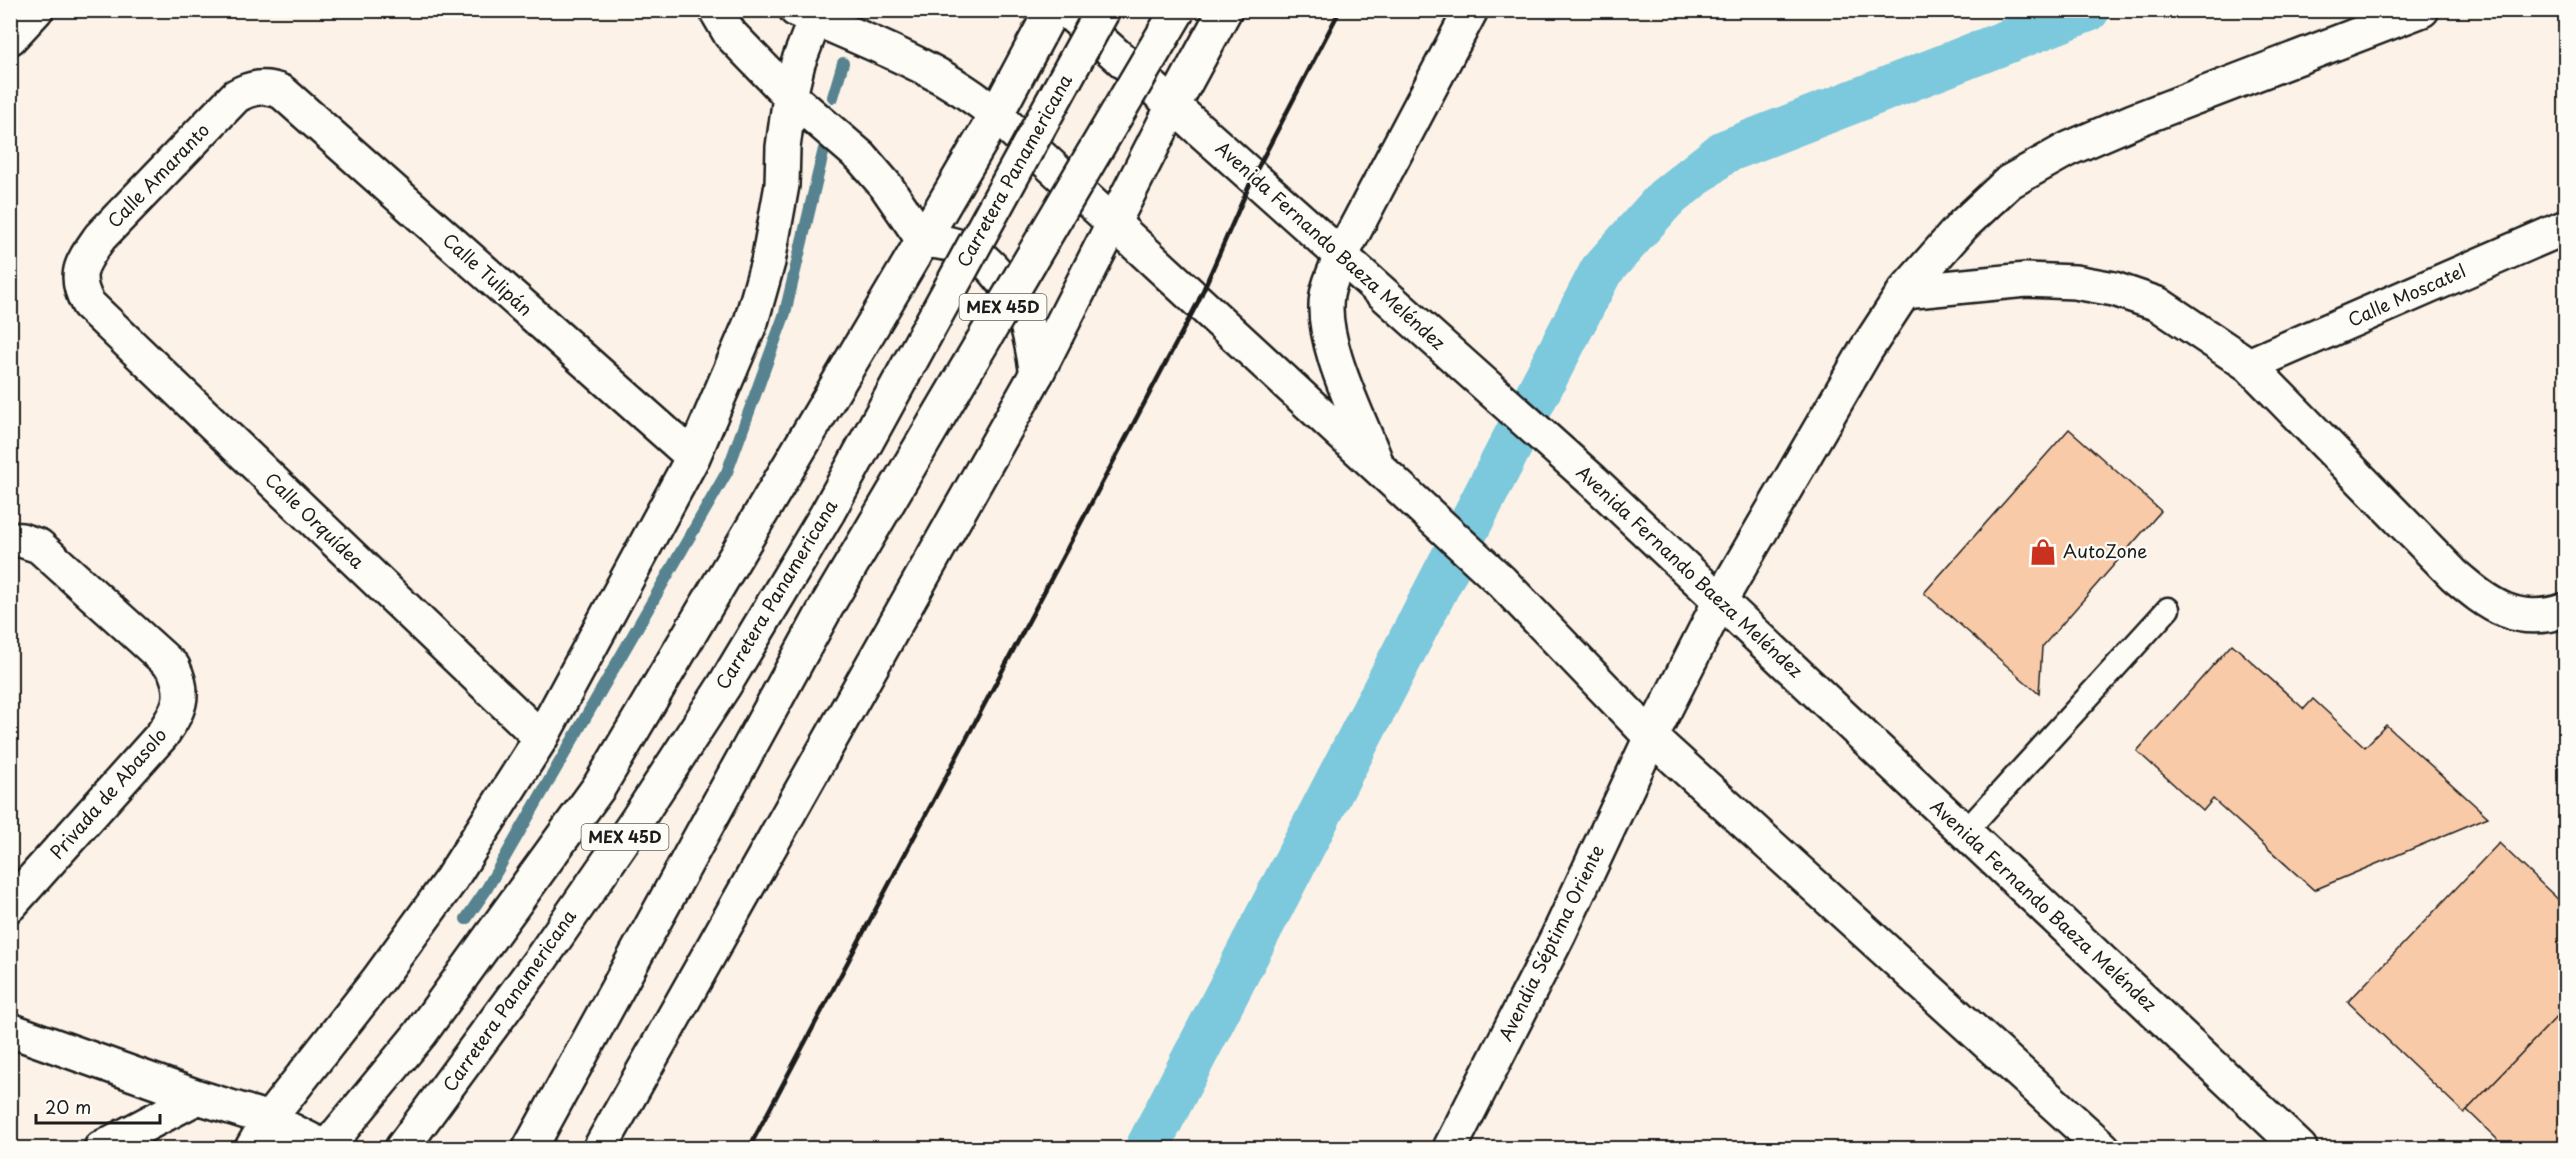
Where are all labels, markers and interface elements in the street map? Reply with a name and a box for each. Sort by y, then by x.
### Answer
street label: Carretera Panamericana [949,68,1078,272]
street label: Calle Amaranto [101,116,215,233]
street label: Avenida Fernando Baeza Meléndez [1210,134,1452,356]
street label: Calle Tulipán [437,226,539,322]
street label: Calle Moscatel [2343,257,2470,333]
road number: MEX 45D [960,294,1046,320]
street label: Avenida Fernando Baeza Meléndez [1571,459,1809,684]
street label: Calle Orquídea [259,466,371,575]
street label: Carretera Panamericana [708,494,843,694]
shop icon: AutoZone [2028,537,2058,567]
place label: AutoZone [2063,537,2147,564]
street label: Privada de Abasolo [43,721,173,865]
street label: Avenida Fernando Baeza Meléndez [1925,793,2163,1018]
road number: MEX 45D [582,824,668,850]
street label: Avendia Séptima Oriente [1491,839,1610,1045]
street label: Carretera Panamericana [436,903,582,1097]
scale bar [36,1087,160,1125]
text: 20 m [45,1093,91,1120]

